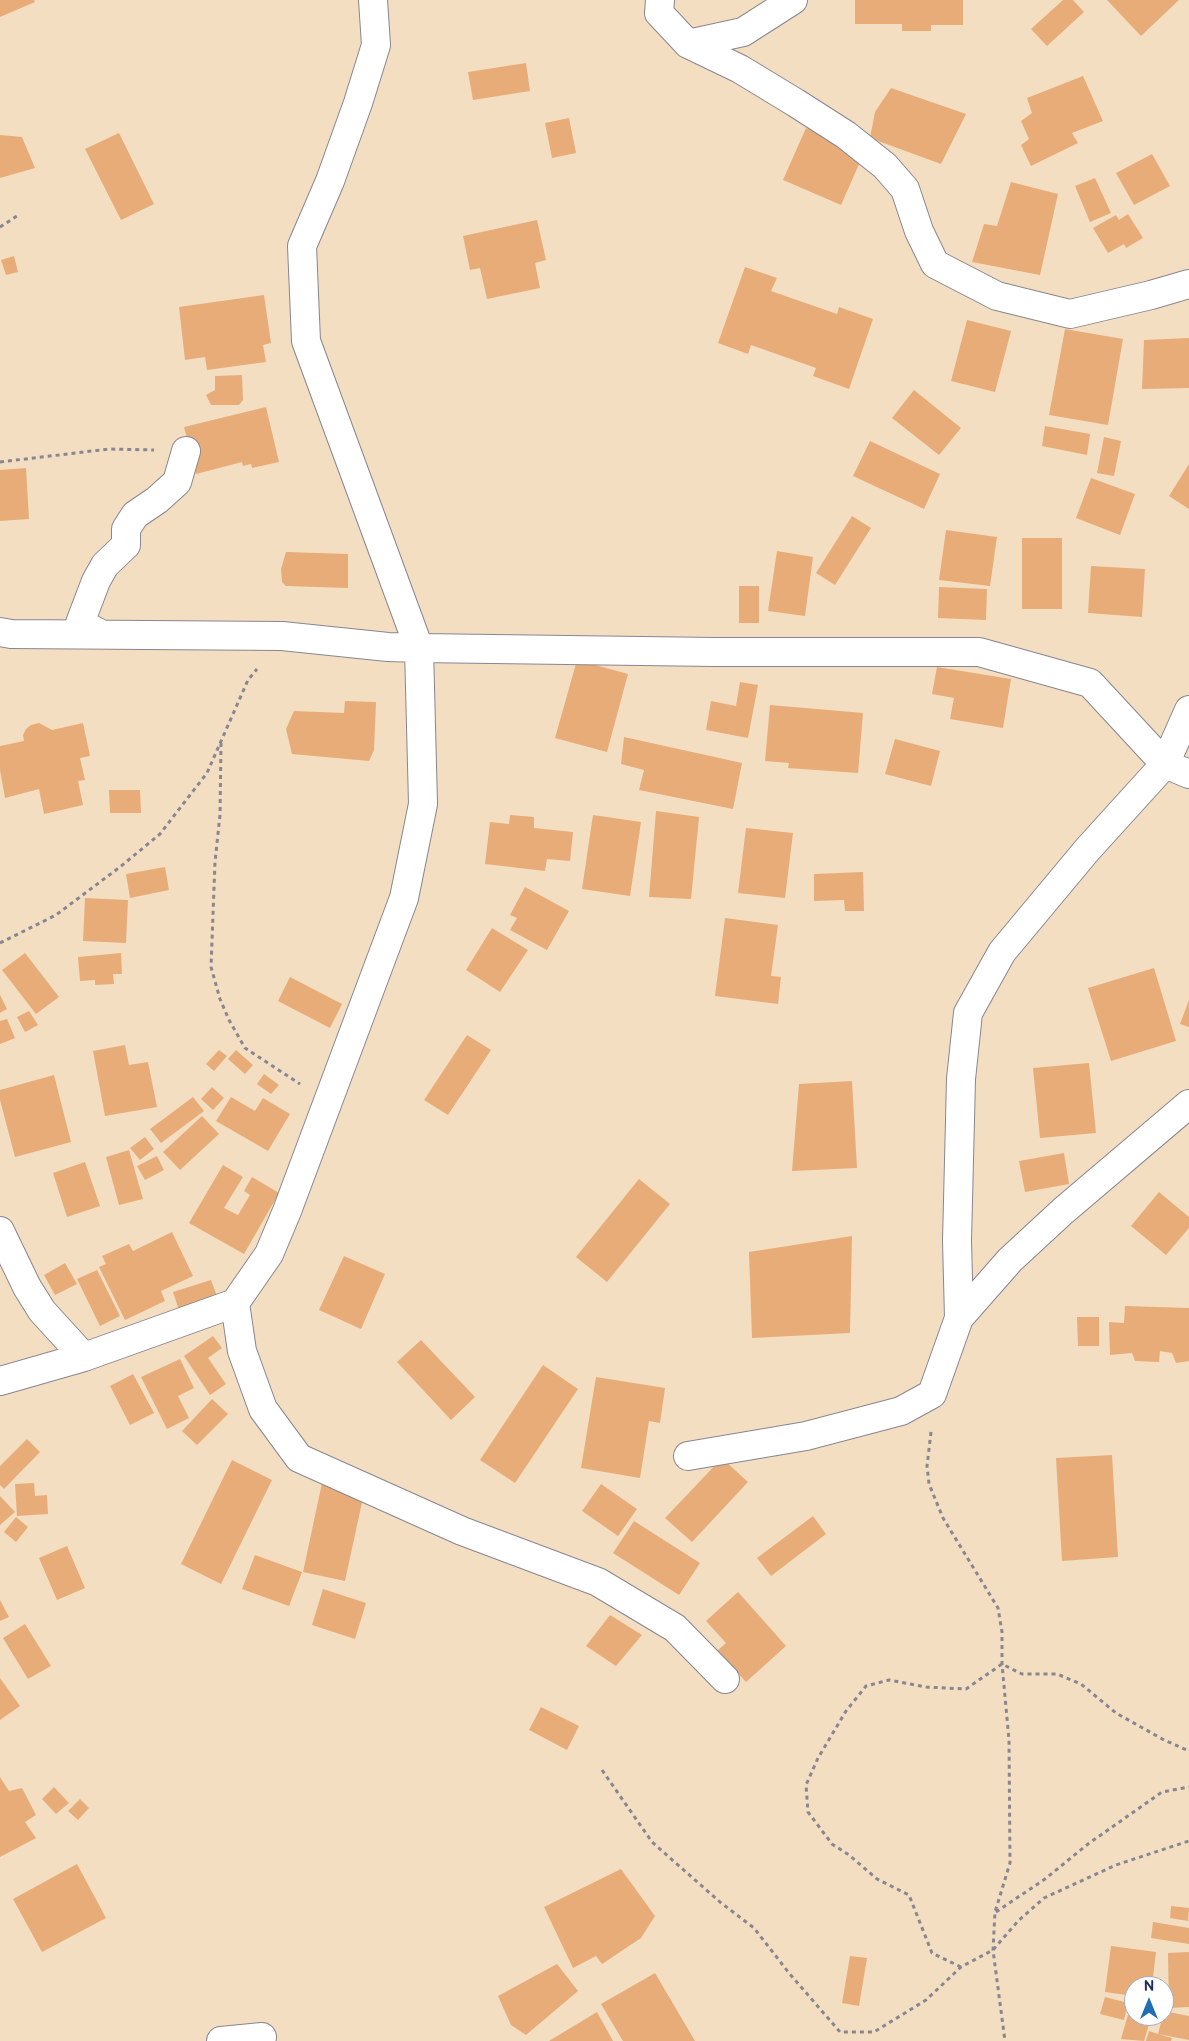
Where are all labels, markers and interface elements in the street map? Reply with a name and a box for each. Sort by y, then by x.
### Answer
north arrow [1124,1976,1174,2026]
text: N [1144,1978,1154,1995]

